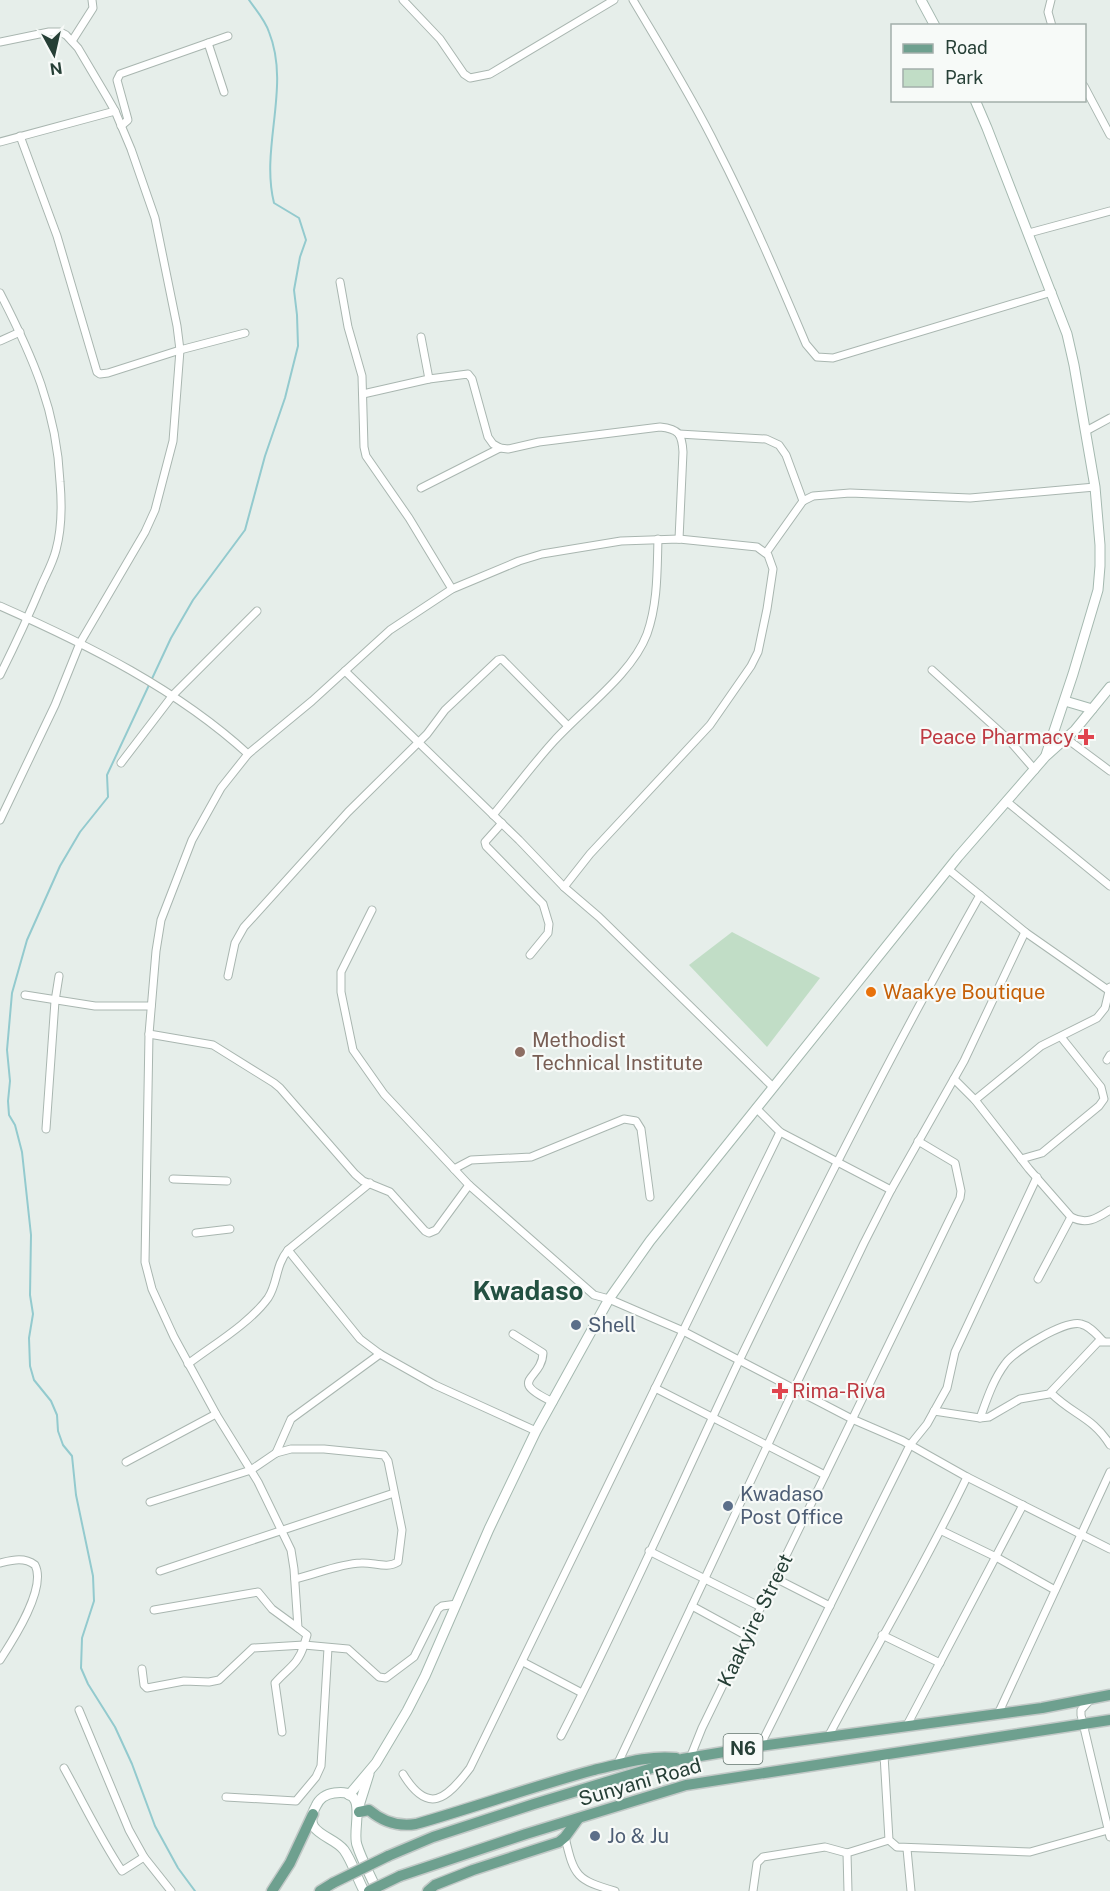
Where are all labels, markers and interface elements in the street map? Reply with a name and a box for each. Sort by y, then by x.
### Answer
north arrow [24,24,84,84]
legend [891,24,1086,102]
text: Road [945,37,988,58]
text: N [48,58,64,79]
text: Park [945,67,983,88]
place label: Peace Pharmacy [919,725,1074,749]
marker: Peace Pharmacy [1079,730,1093,744]
place label: Waakye Boutique [883,980,1045,1004]
marker: Waakye Boutique [864,985,878,999]
place label: Methodist Technical Institute [532,1028,703,1075]
marker: Methodist Technical Institute [513,1045,527,1059]
district label: Kwadaso [472,1275,584,1306]
place label: Shell [588,1313,636,1337]
marker: Shell [569,1318,583,1332]
place label: Rima-Riva [792,1379,886,1403]
marker: Rima-Riva [773,1384,787,1398]
place label: Kwadaso Post Office [740,1482,843,1529]
marker: Kwadaso Post Office [721,1499,735,1513]
street label: Kaakyire Street [712,1550,798,1690]
road number: N6 [724,1734,762,1764]
street label: Sunyani Road [576,1753,704,1811]
place label: Jo & Ju [607,1824,669,1848]
marker: Jo & Ju [588,1829,602,1843]

